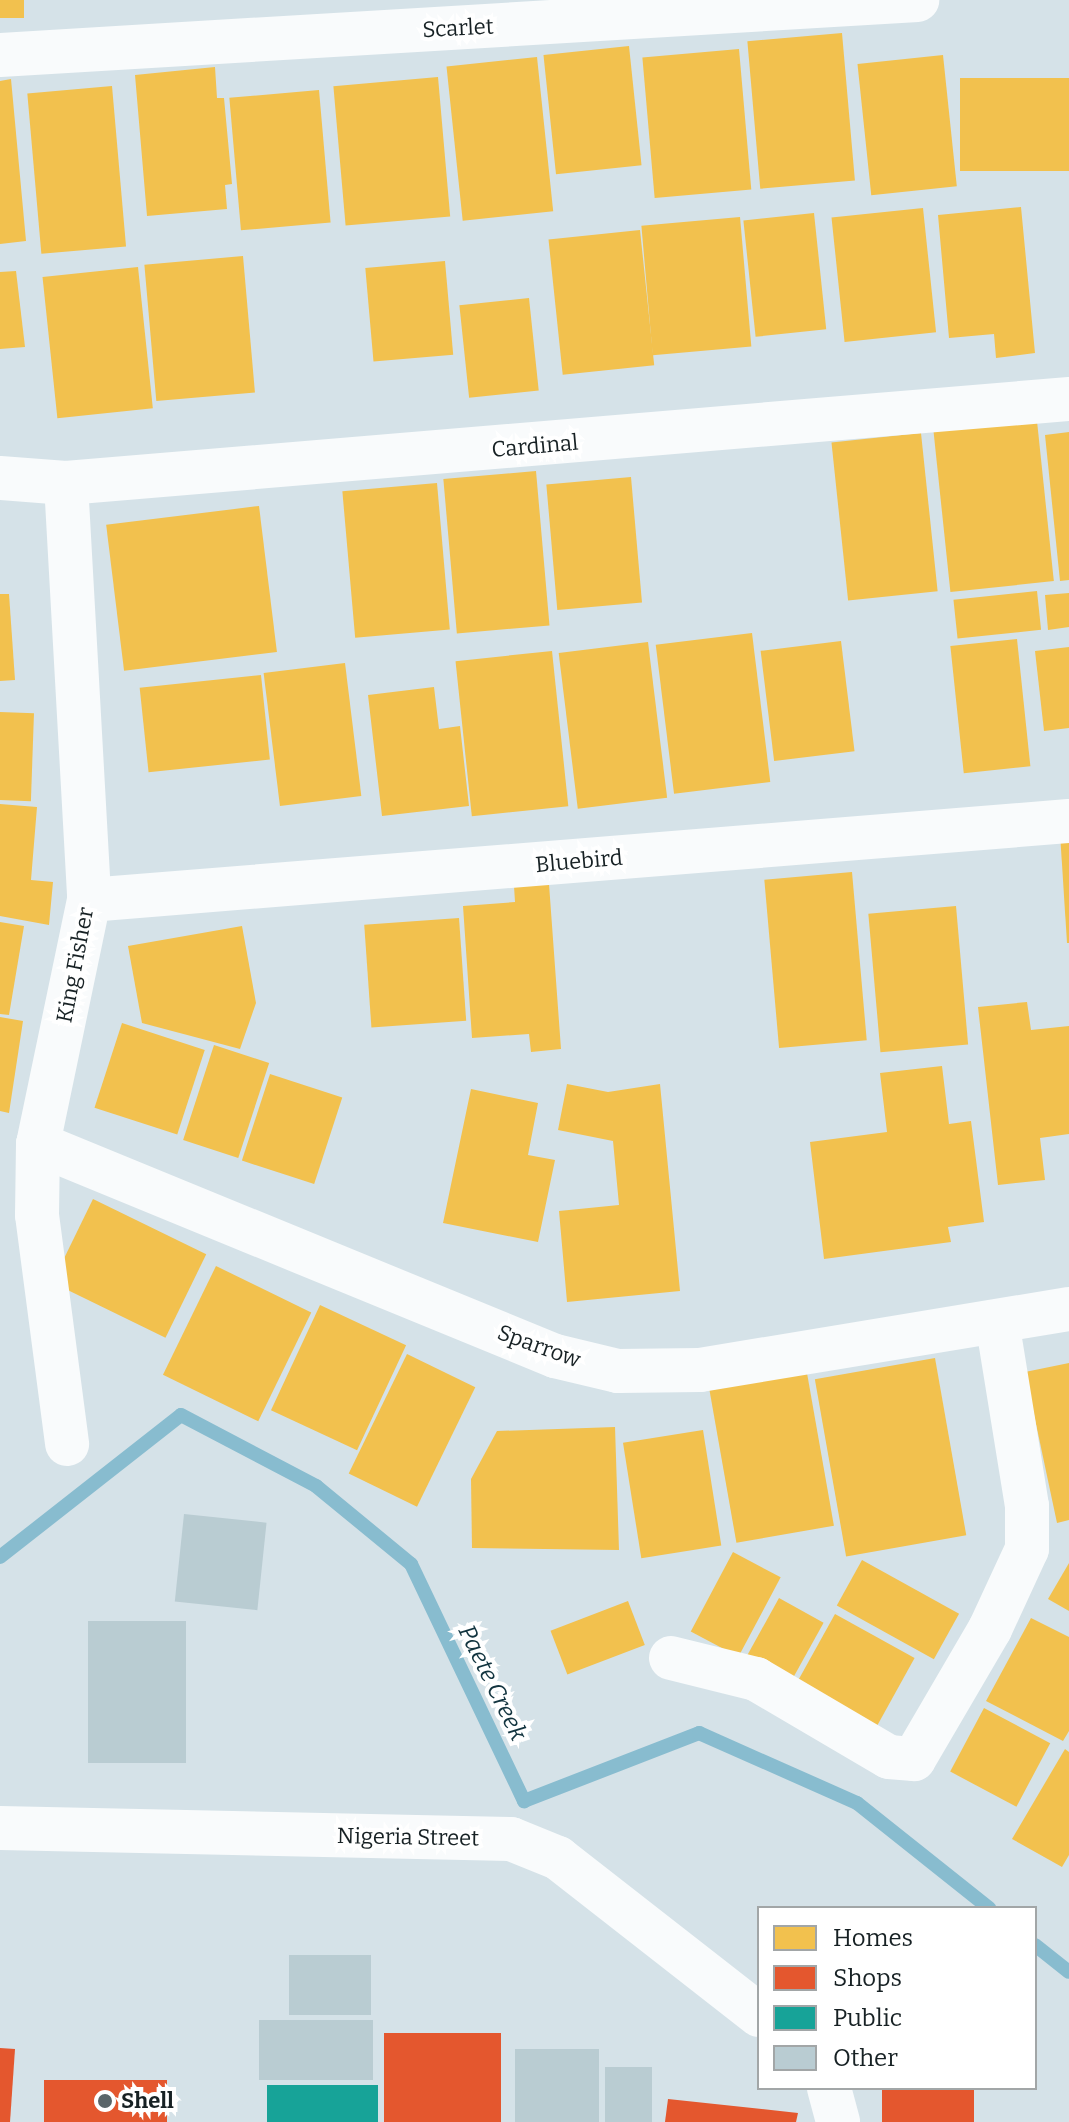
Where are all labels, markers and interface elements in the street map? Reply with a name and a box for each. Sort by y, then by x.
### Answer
street label: Scarlet [422,13,494,43]
street label: Cardinal [491,429,579,463]
street label: Bluebird [534,844,624,878]
street label: King Fisher [51,905,99,1025]
street label: Sparrow [494,1319,584,1373]
water label: Paete Creek [452,1620,532,1746]
street label: Nigeria Street [337,1823,479,1851]
legend [757,1906,1037,2090]
text: Homes [833,1924,913,1952]
text: Shops [833,1964,902,1992]
text: Public [833,2004,902,2032]
text: Other [833,2044,898,2072]
place label: Shell [121,2088,174,2114]
marker: Shell [96,2092,114,2110]

